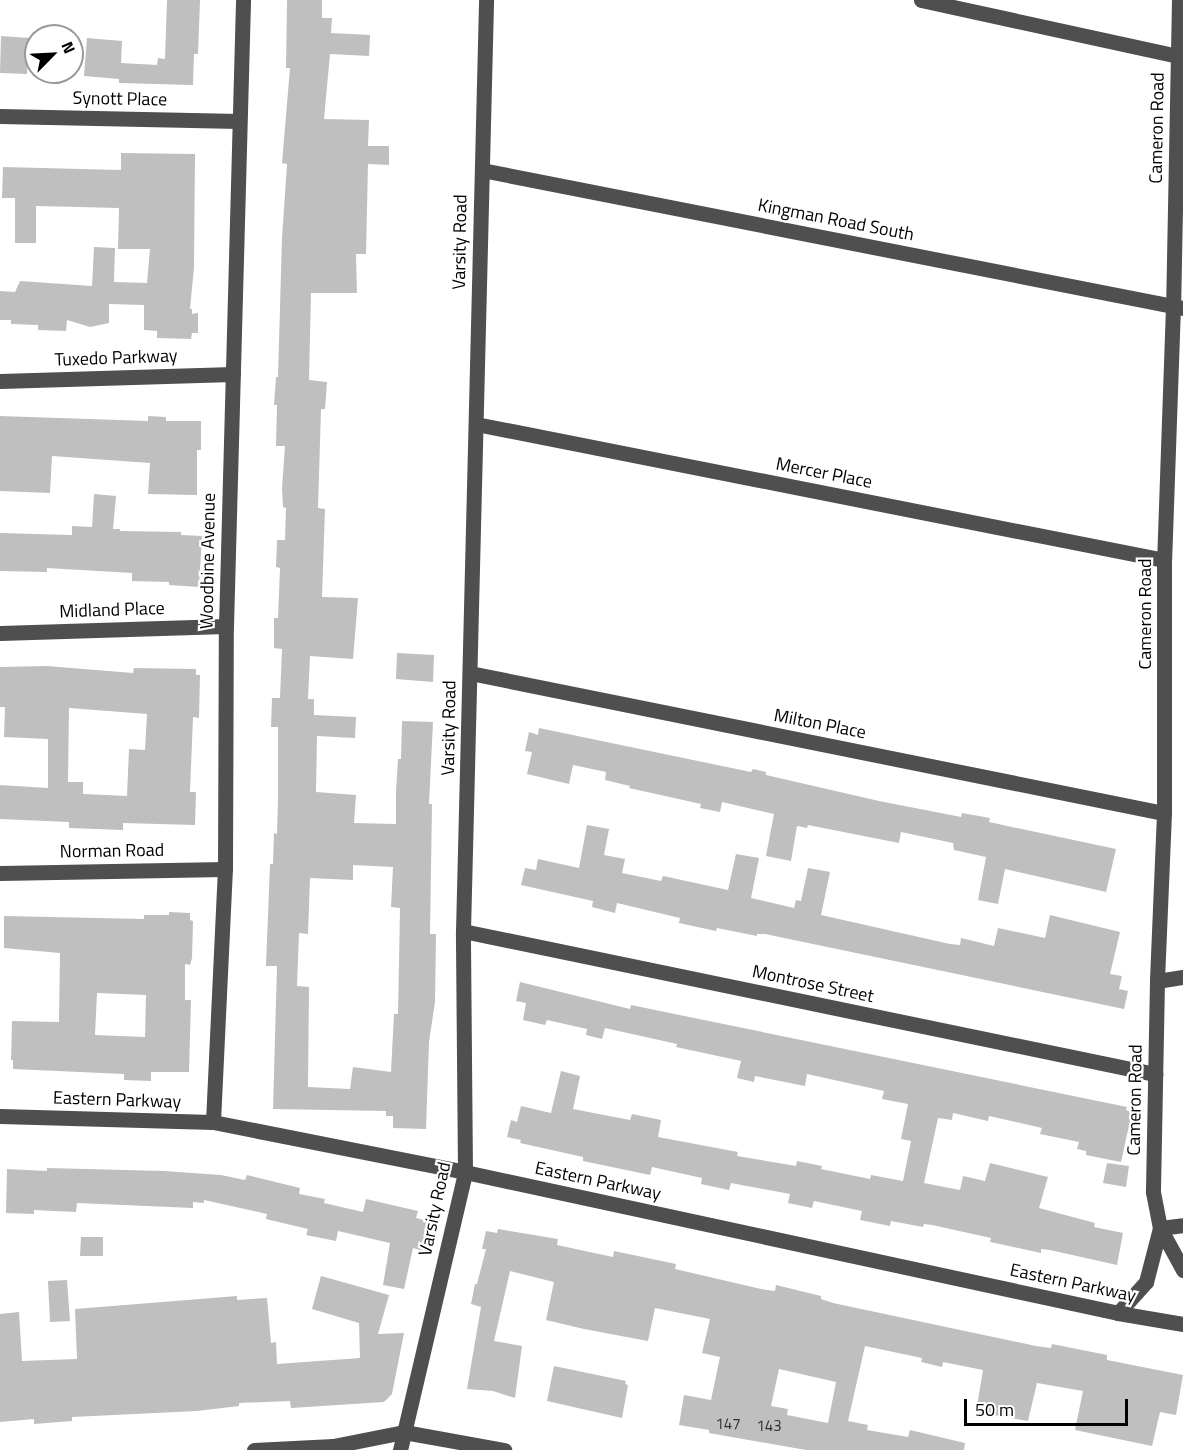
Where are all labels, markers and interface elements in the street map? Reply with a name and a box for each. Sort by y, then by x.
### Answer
north arrow [24,24,84,84]
text: N [55,38,82,57]
street label: Cameron Road [1145,72,1169,184]
street label: Synott Place [72,87,168,111]
street label: Varsity Road [448,194,472,290]
street label: Kingman Road South [756,194,916,246]
street label: Tuxedo Parkway [54,345,178,371]
street label: Mercer Place [774,453,874,493]
street label: Woodbine Avenue [196,493,220,629]
street label: Cameron Road [1134,558,1156,670]
street label: Midland Place [59,597,165,623]
street label: Varsity Road [437,680,461,776]
street label: Milton Place [772,704,868,744]
street label: Norman Road [60,839,164,863]
street label: Montrose Street [750,961,876,1007]
street label: Cameron Road [1123,1044,1147,1156]
street label: Eastern Parkway [53,1087,181,1113]
street label: Eastern Parkway [533,1157,663,1205]
street label: Varsity Road [415,1160,455,1258]
street label: Eastern Parkway [1008,1259,1138,1307]
scale bar [967,1387,1130,1425]
text: 50 m [975,1396,1014,1423]
house number: 147 [715,1415,741,1433]
house number: 143 [756,1417,782,1435]

